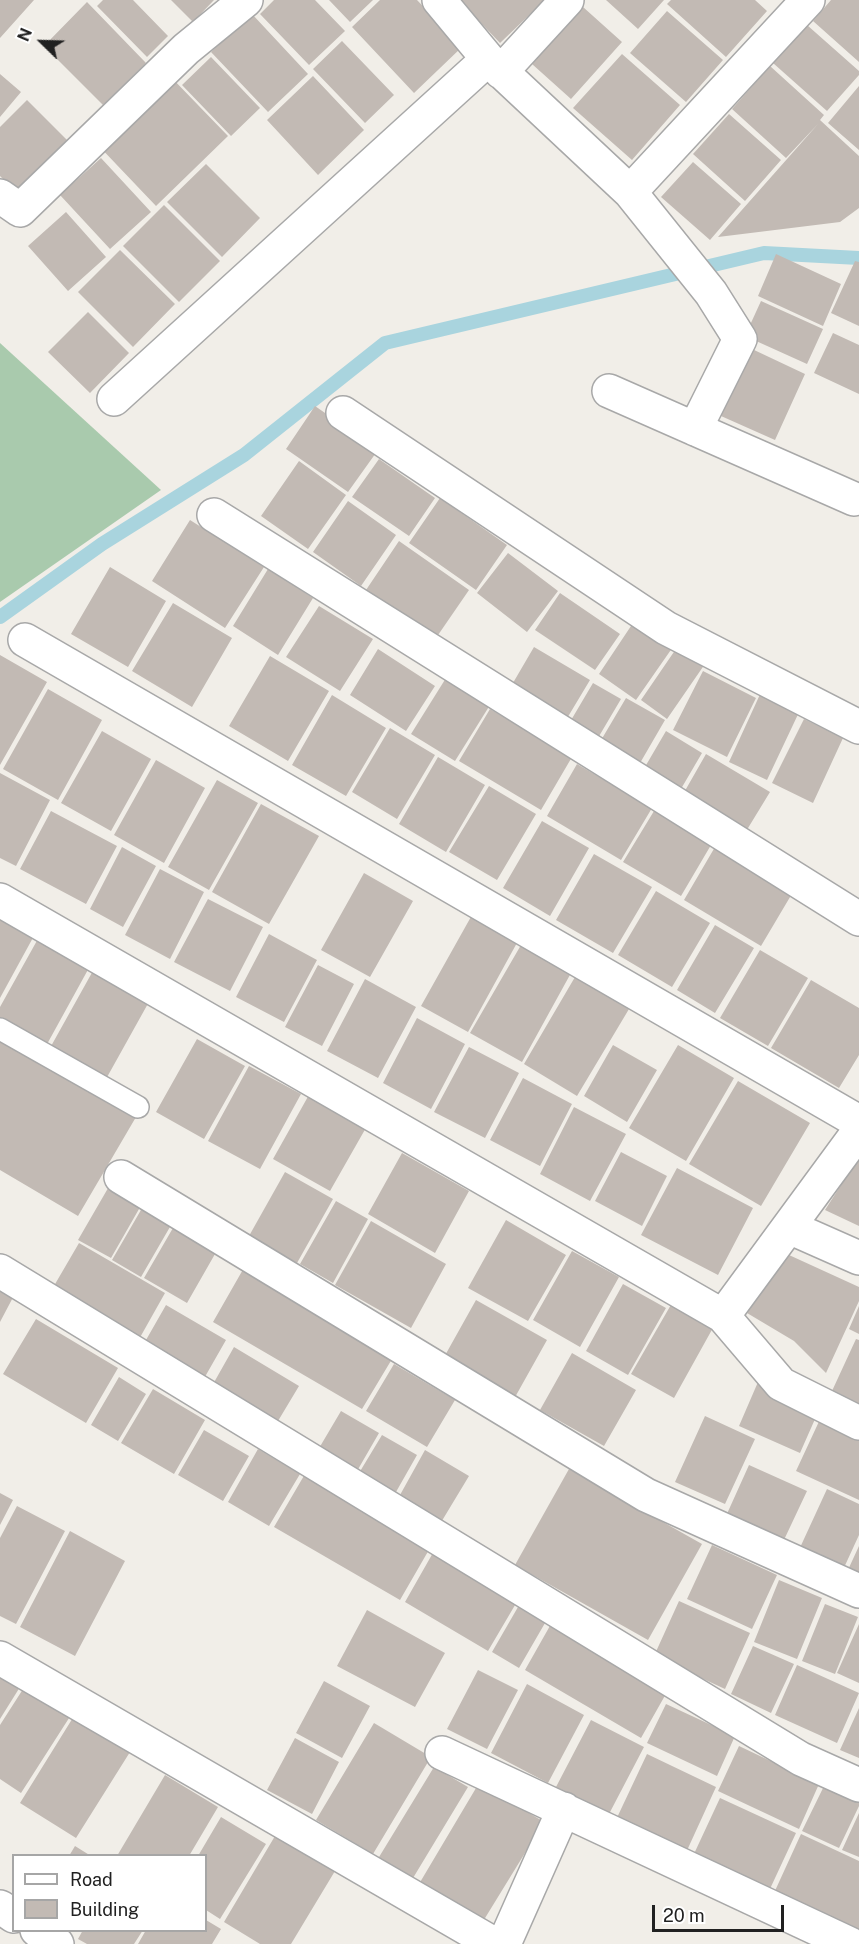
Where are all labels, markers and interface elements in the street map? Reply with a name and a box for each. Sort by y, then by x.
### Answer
north arrow [12,12,72,72]
text: N [14,25,36,44]
legend [12,1854,207,1932]
text: Road [70,1869,113,1890]
scale bar [655,1893,787,1931]
text: Building [70,1899,139,1920]
text: 20 m [663,1905,705,1926]

